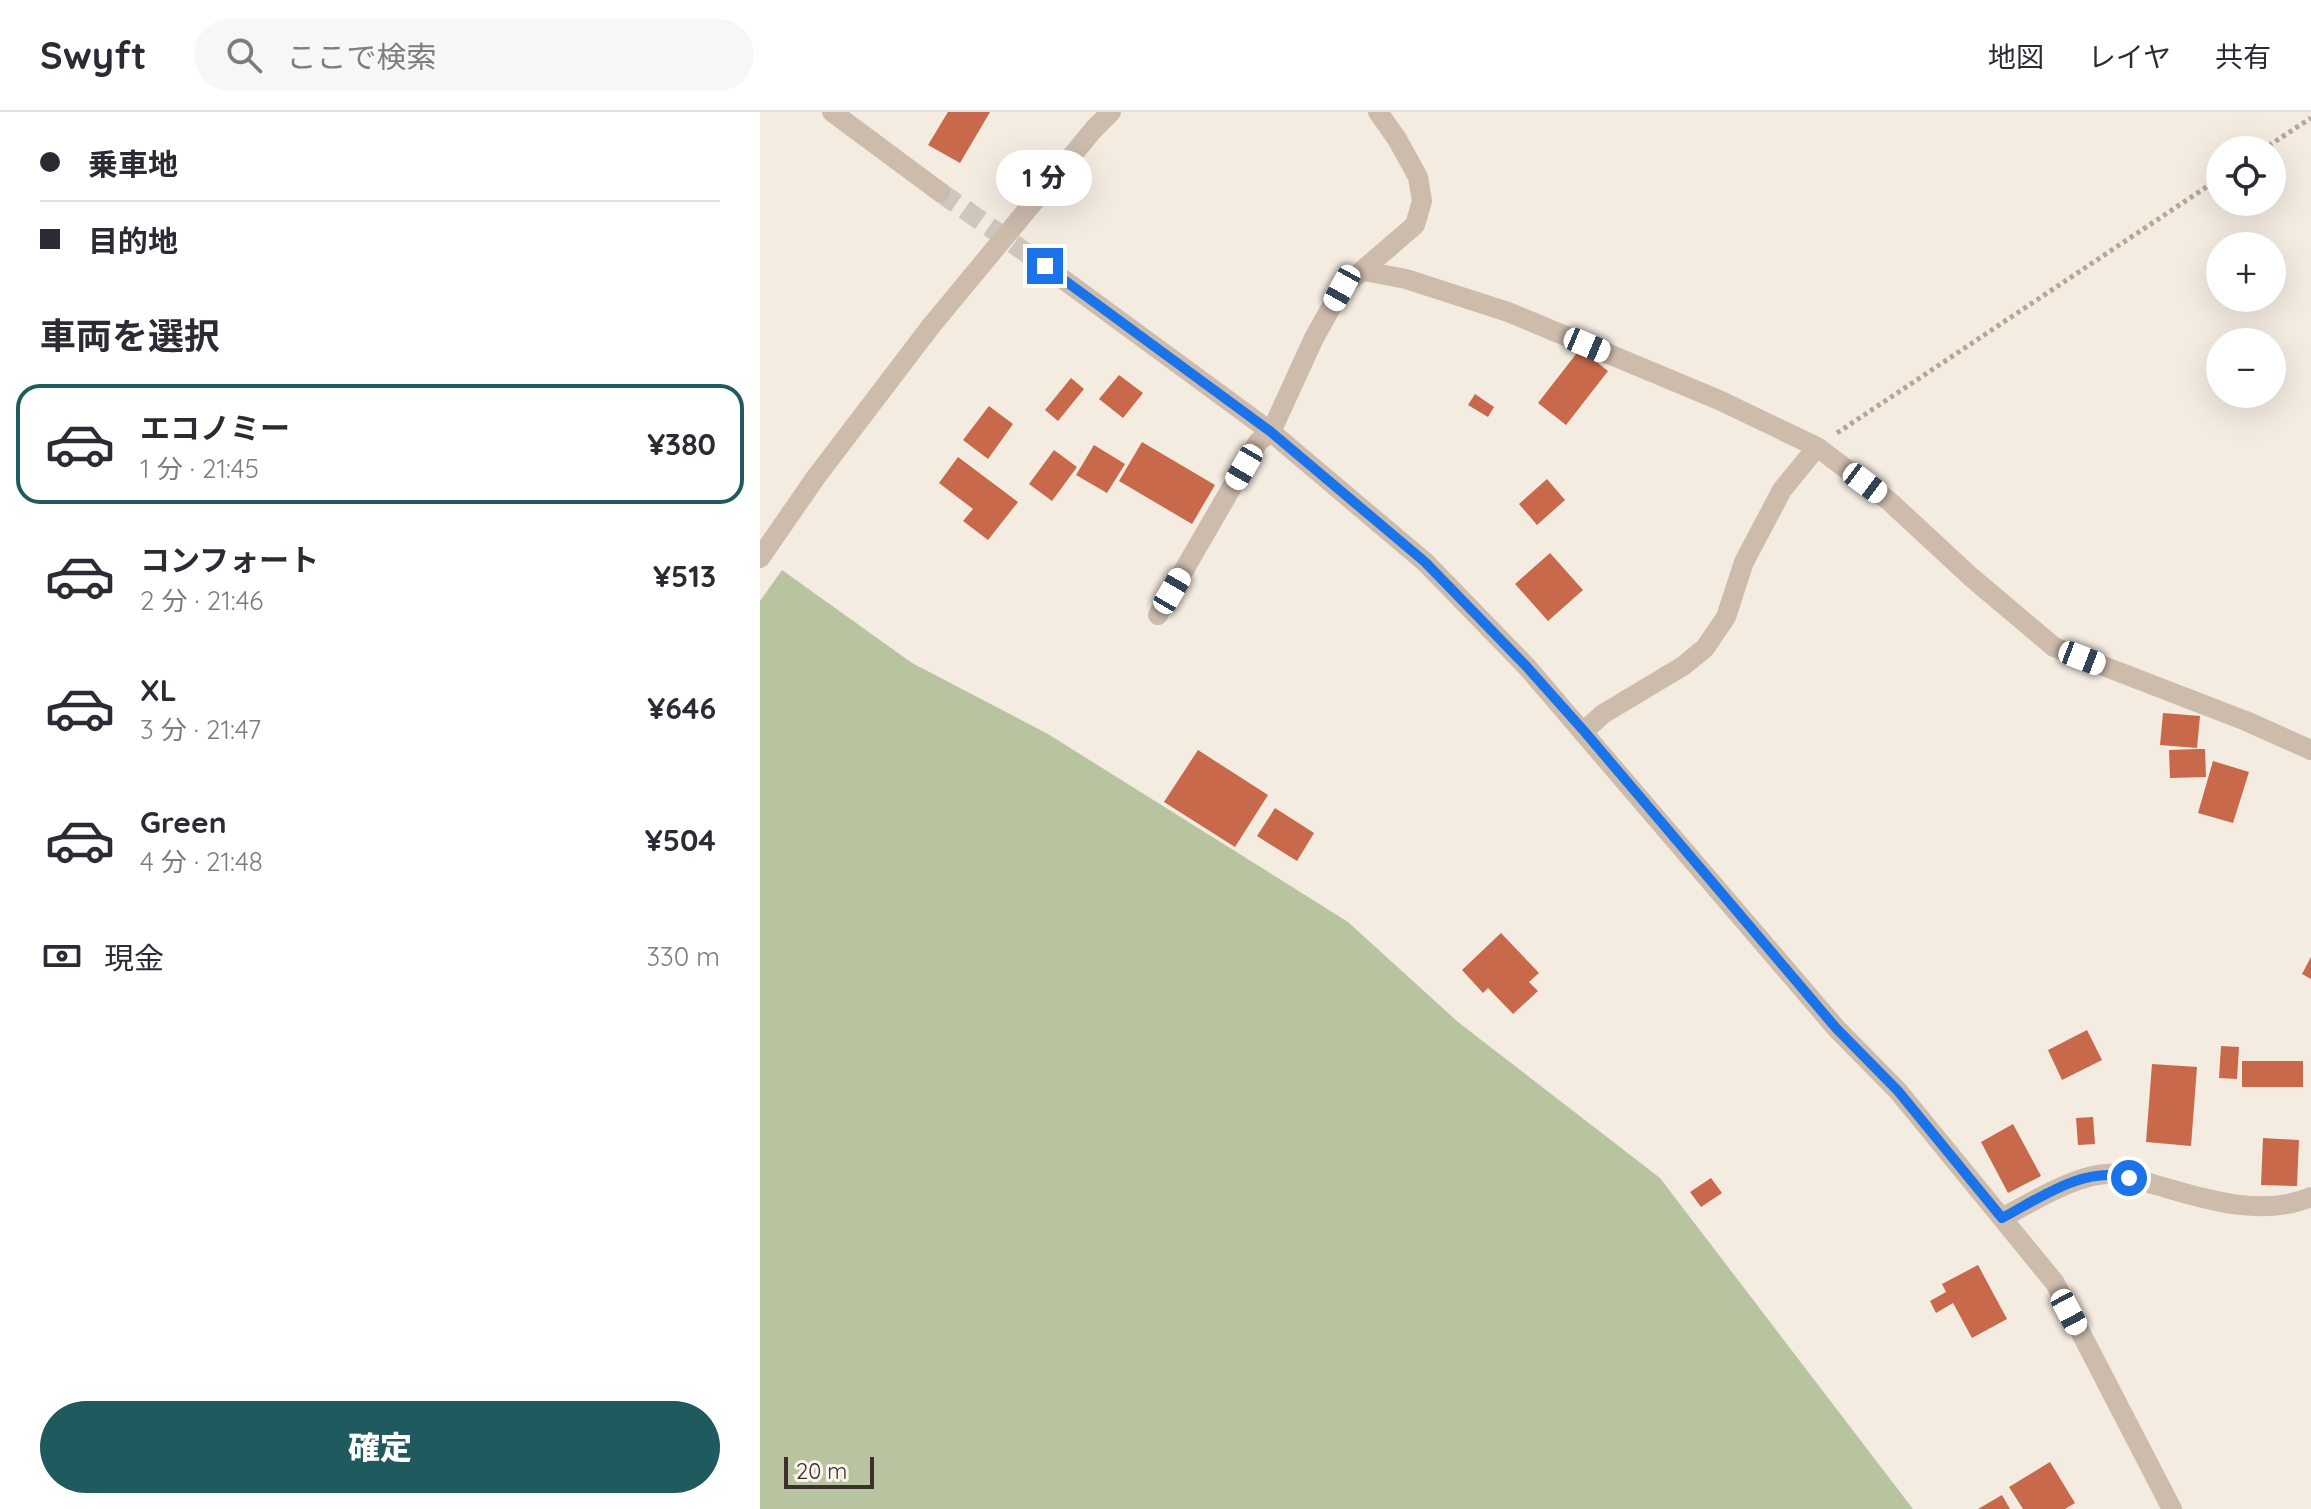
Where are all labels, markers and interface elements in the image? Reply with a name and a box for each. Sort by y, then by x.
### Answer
search box [194,19,754,91]
text: Swyft [40,31,146,79]
icon: search [222,33,266,77]
text: ここで検索 [286,38,436,76]
text: 地図 [1988,39,2044,74]
text: レイヤ [2088,39,2171,74]
text: 共有 [2215,39,2271,74]
map controls [2206,136,2286,408]
button: locate [2206,136,2286,216]
text: 乗車地 [88,145,178,183]
callout: 1 分 [997,150,1093,206]
text: 1 分 [1022,161,1066,194]
text: 目的地 [88,222,178,260]
button: + [2206,232,2286,312]
route end [1027,248,1063,284]
car [1320,261,1364,315]
text: 車両を選択 [40,313,220,358]
car [1560,325,1614,365]
button: − [2206,328,2286,408]
icon: car [44,408,116,480]
text: エコノミー [140,409,290,447]
text: ¥380 [647,425,716,463]
car [1222,440,1266,494]
text: 1 分 · 21:45 [140,452,259,485]
car [1839,459,1891,507]
icon: car [44,540,116,612]
text: コンフォート [140,541,319,579]
text: ¥513 [653,557,716,595]
car [1150,564,1194,618]
text: 2 分 · 21:46 [140,584,263,617]
car [2055,638,2109,678]
text: XL [140,671,177,709]
icon: car [44,672,116,744]
text: ¥646 [647,689,716,727]
text: 3 分 · 21:47 [140,713,261,746]
text: Green [140,803,227,841]
icon: car [44,804,116,876]
text: ¥504 [645,821,716,859]
text: 4 分 · 21:48 [140,845,263,878]
icon: cash [40,934,84,978]
text: 現金 [104,939,164,977]
text: 330 m [646,940,720,973]
route start [2111,1160,2147,1196]
car [2047,1285,2091,1339]
button: 確定 [40,1401,720,1493]
scale bar [784,1453,874,1489]
text: 20 m [796,1457,847,1485]

